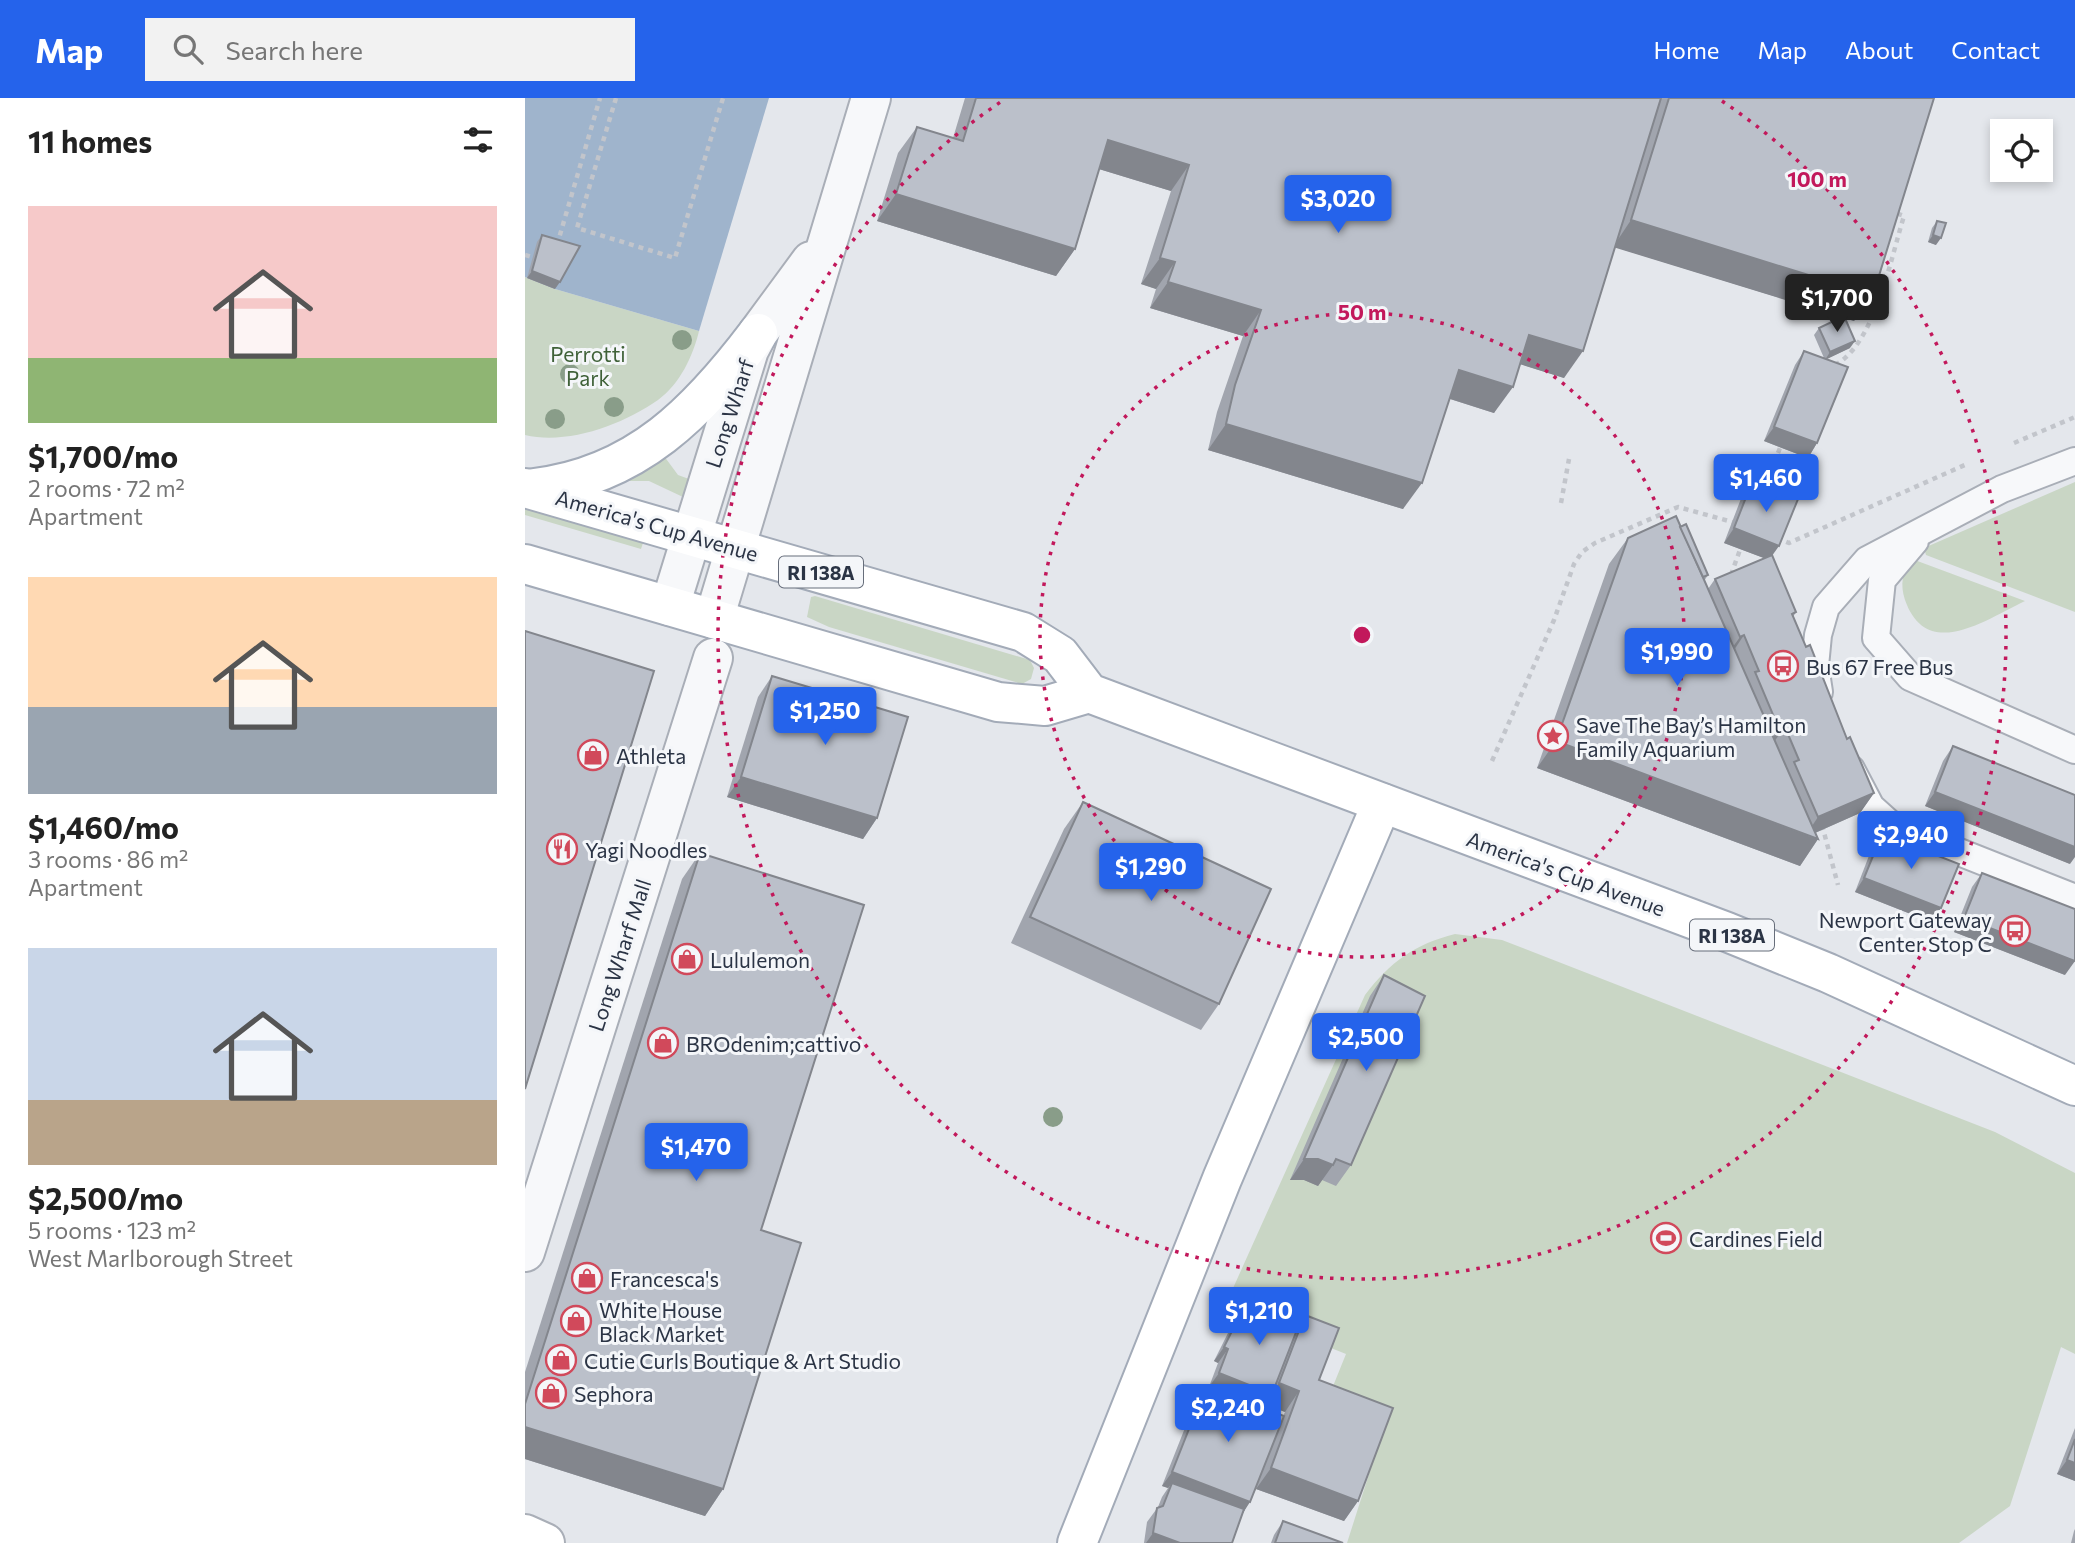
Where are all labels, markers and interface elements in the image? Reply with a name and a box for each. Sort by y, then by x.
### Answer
search box [145,18,635,81]
text: Map [35,29,103,70]
icon: search [169,30,207,68]
text: Search here [225,34,363,65]
text: Home [1654,35,1720,64]
text: Map [1758,35,1807,64]
text: About [1845,35,1913,64]
text: Contact [1951,35,2040,64]
map controls [1990,119,2053,182]
button: locate [1990,119,2053,182]
icon: filters [459,121,497,159]
text: 11 homes [28,122,152,159]
text: 100 m [1787,166,1847,191]
pin: $3,020 [1281,176,1395,235]
text: $3,020 [1300,184,1376,212]
icon: home [200,251,326,377]
pin: $1,700 [1780,274,1894,334]
text: $1,700 [1801,283,1873,311]
text: 50 m [1338,299,1386,324]
park label: Perrotti Park [550,341,626,390]
street label: Long Wharf [700,355,759,471]
text: $1,700/mo [28,437,178,474]
pin: $1,460 [1709,454,1823,514]
text: $1,460 [1730,463,1802,491]
text: 2 rooms · 72 m² [28,474,185,502]
street label: America's Cup Avenue [553,484,761,566]
text: Apartment [28,502,143,530]
road number: RI 138A [779,556,863,587]
icon: home [200,622,326,748]
centre of rings [1350,623,1374,647]
pin: $1,990 [1620,628,1734,688]
text: $1,990 [1641,637,1713,665]
bus stop icon: Bus 67 Free Bus [1766,649,1800,683]
place label: Bus 67 Free Bus [1806,654,1953,679]
pin: $1,250 [768,688,882,747]
text: $1,250 [789,696,861,724]
place label: Save The Bay’s Hamilton Family Aquarium [1576,712,1806,761]
place icon: Save The Bay’s Hamilton Family Aquarium [1536,719,1570,753]
shop icon: Athleta [576,738,610,772]
place label: Athleta [616,743,686,768]
text: $1,460/mo [28,808,179,845]
pin: $2,940 [1854,812,1968,871]
text: $2,940 [1873,820,1949,848]
street label: America's Cup Avenue [1463,825,1669,921]
restaurant icon: Yagi Noodles [545,832,579,866]
place label: Yagi Noodles [585,837,707,862]
pin: $1,290 [1094,844,1208,903]
text: 3 rooms · 86 m² [28,845,188,873]
text: $1,290 [1115,852,1187,880]
text: Apartment [28,873,143,901]
street label: Long Wharf Mall [583,876,655,1034]
place label: Newport Gateway Center Stop C [1819,907,1992,956]
bus stop icon: Newport Gateway Center Stop C [1998,914,2032,948]
road number: RI 138A [1690,920,1774,950]
shop icon: Lululemon [670,942,704,976]
place label: Lululemon [710,947,810,972]
icon: home [200,993,326,1119]
pin: $2,500 [1309,1014,1423,1073]
text: $2,500 [1328,1022,1404,1050]
shop icon: BROdenim;cattivo [646,1026,680,1060]
place label: BROdenim;cattivo [686,1031,861,1056]
pin: $1,470 [639,1124,753,1183]
text: $1,470 [661,1132,731,1160]
text: $2,500/mo [28,1179,183,1216]
text: 5 rooms · 123 m² [28,1216,196,1244]
sports icon: Cardines Field [1649,1221,1683,1255]
place label: Cardines Field [1689,1226,1823,1251]
text: West Marlborough Street [28,1244,293,1272]
shop icon: Francesca's [570,1261,604,1295]
place label: Francesca's [610,1266,719,1291]
pin: $1,210 [1202,1288,1316,1347]
text: $1,210 [1225,1296,1293,1324]
place label: White House Black Market [599,1297,724,1346]
shop icon: White House Black Market [559,1304,593,1338]
shop icon: Cutie Curls Boutique & Art Studio [544,1343,578,1377]
place label: Cutie Curls Boutique & Art Studio [584,1348,901,1373]
shop icon: Sephora [534,1376,568,1410]
place label: Sephora [574,1381,654,1406]
pin: $2,240 [1171,1384,1285,1444]
text: $2,240 [1191,1393,1265,1421]

